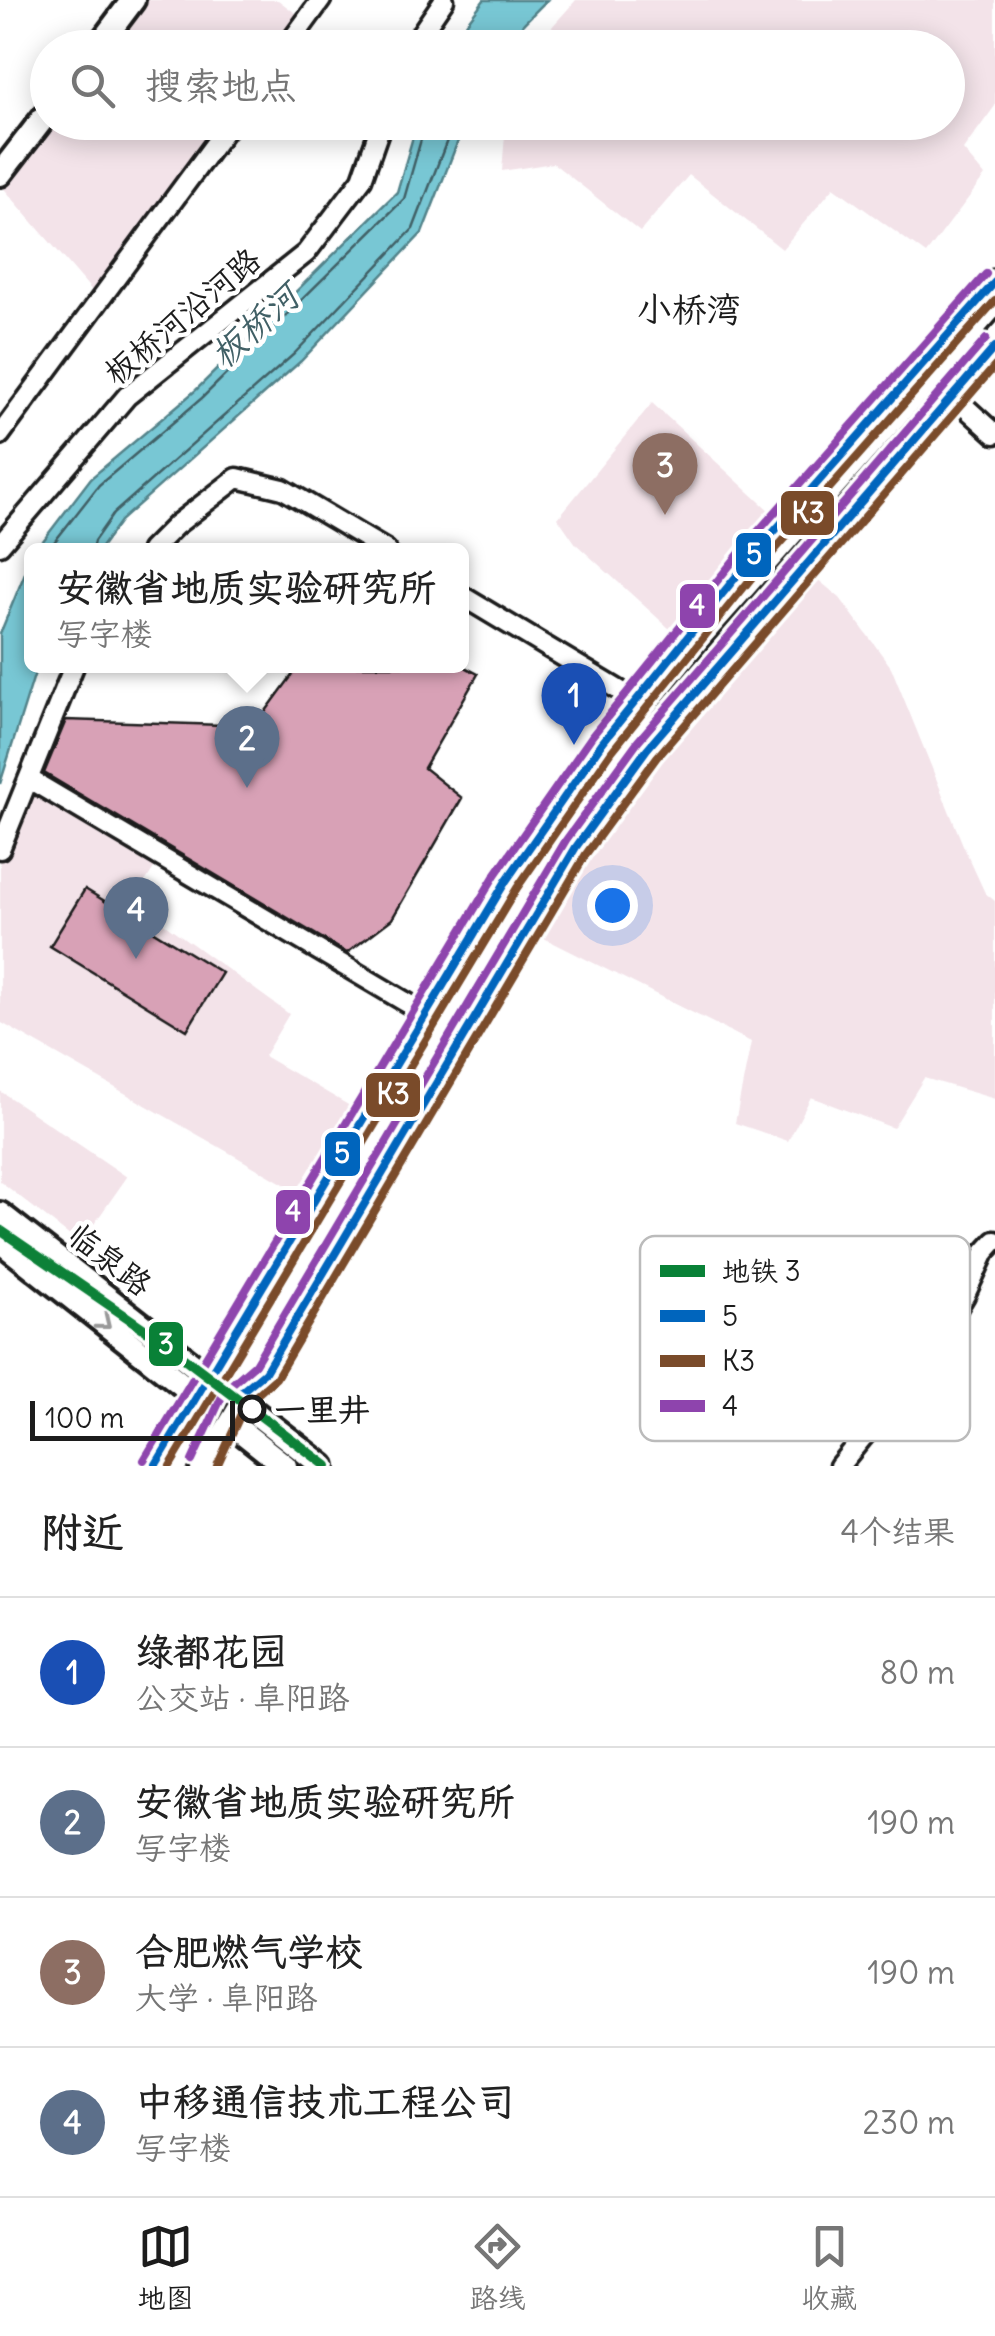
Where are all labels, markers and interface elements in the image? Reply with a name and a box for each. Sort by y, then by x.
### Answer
search box [30,30,965,140]
icon: search [65,58,120,113]
text: 搜索地点 [145,62,297,109]
street label: 板桥河沿河路 [96,240,268,392]
water label: 板桥河 [201,274,307,376]
district label: 小桥湾 [636,287,742,331]
pin: 3 [632,432,698,515]
line badge: K3 [779,489,836,537]
text: K3 [791,495,825,531]
line badge: 5 [734,531,773,579]
text: 5 [746,536,762,572]
popup [24,543,469,673]
text: 安徽省地质实验研究所 [56,564,437,611]
line badge: 4 [678,582,717,630]
text: 4 [689,587,705,623]
text: 写字楼 [56,613,153,654]
pin: 1 [542,662,606,745]
pin: 2 [214,706,280,788]
pin: 4 [104,876,168,959]
your location [587,880,638,931]
line badge: K3 [364,1071,422,1119]
text: K3 [376,1076,410,1112]
line badge: 5 [323,1130,362,1178]
text: 5 [334,1135,350,1171]
line badge: 4 [274,1188,312,1236]
text: 4 [285,1193,301,1229]
street label: 临泉路 [60,1213,160,1305]
legend [640,1236,970,1441]
text: 地铁 3 [722,1253,801,1289]
text: 5 [722,1298,738,1334]
one-way arrow [93,1311,111,1329]
line badge: 3 [147,1320,185,1368]
text: 3 [158,1326,174,1362]
text: K3 [722,1343,755,1379]
text: 4 [722,1388,738,1424]
place label: 一里井 [274,1389,370,1430]
scale bar [30,1396,235,1440]
marker: 一里井 [239,1396,265,1422]
text: 100 m [45,1400,124,1436]
text: 附近 [40,1506,124,1558]
text: 4个结果 [841,1511,955,1552]
text: 绿都花园 [135,1628,287,1675]
text: 1 [66,1652,79,1693]
text: 80 m [880,1652,955,1693]
text: 公交站 · 阜阳路 [135,1677,349,1718]
text: 安徽省地质实验研究所 [135,1778,515,1825]
text: 2 [64,1802,81,1843]
text: 190 m [867,1802,955,1843]
text: 写字楼 [135,1827,231,1868]
text: 合肥燃气学校 [135,1928,363,1975]
text: 3 [63,1952,82,1993]
text: 190 m [867,1952,955,1993]
text: 大学 · 阜阳路 [135,1977,317,2018]
text: 中移通信技术工程公司 [135,2078,515,2125]
text: 4 [63,2102,82,2143]
text: 230 m [863,2102,955,2143]
text: 写字楼 [135,2127,231,2168]
tab: 地图 [138,2219,194,2316]
tab: 路线 [469,2219,525,2316]
tab: 收藏 [801,2219,857,2316]

